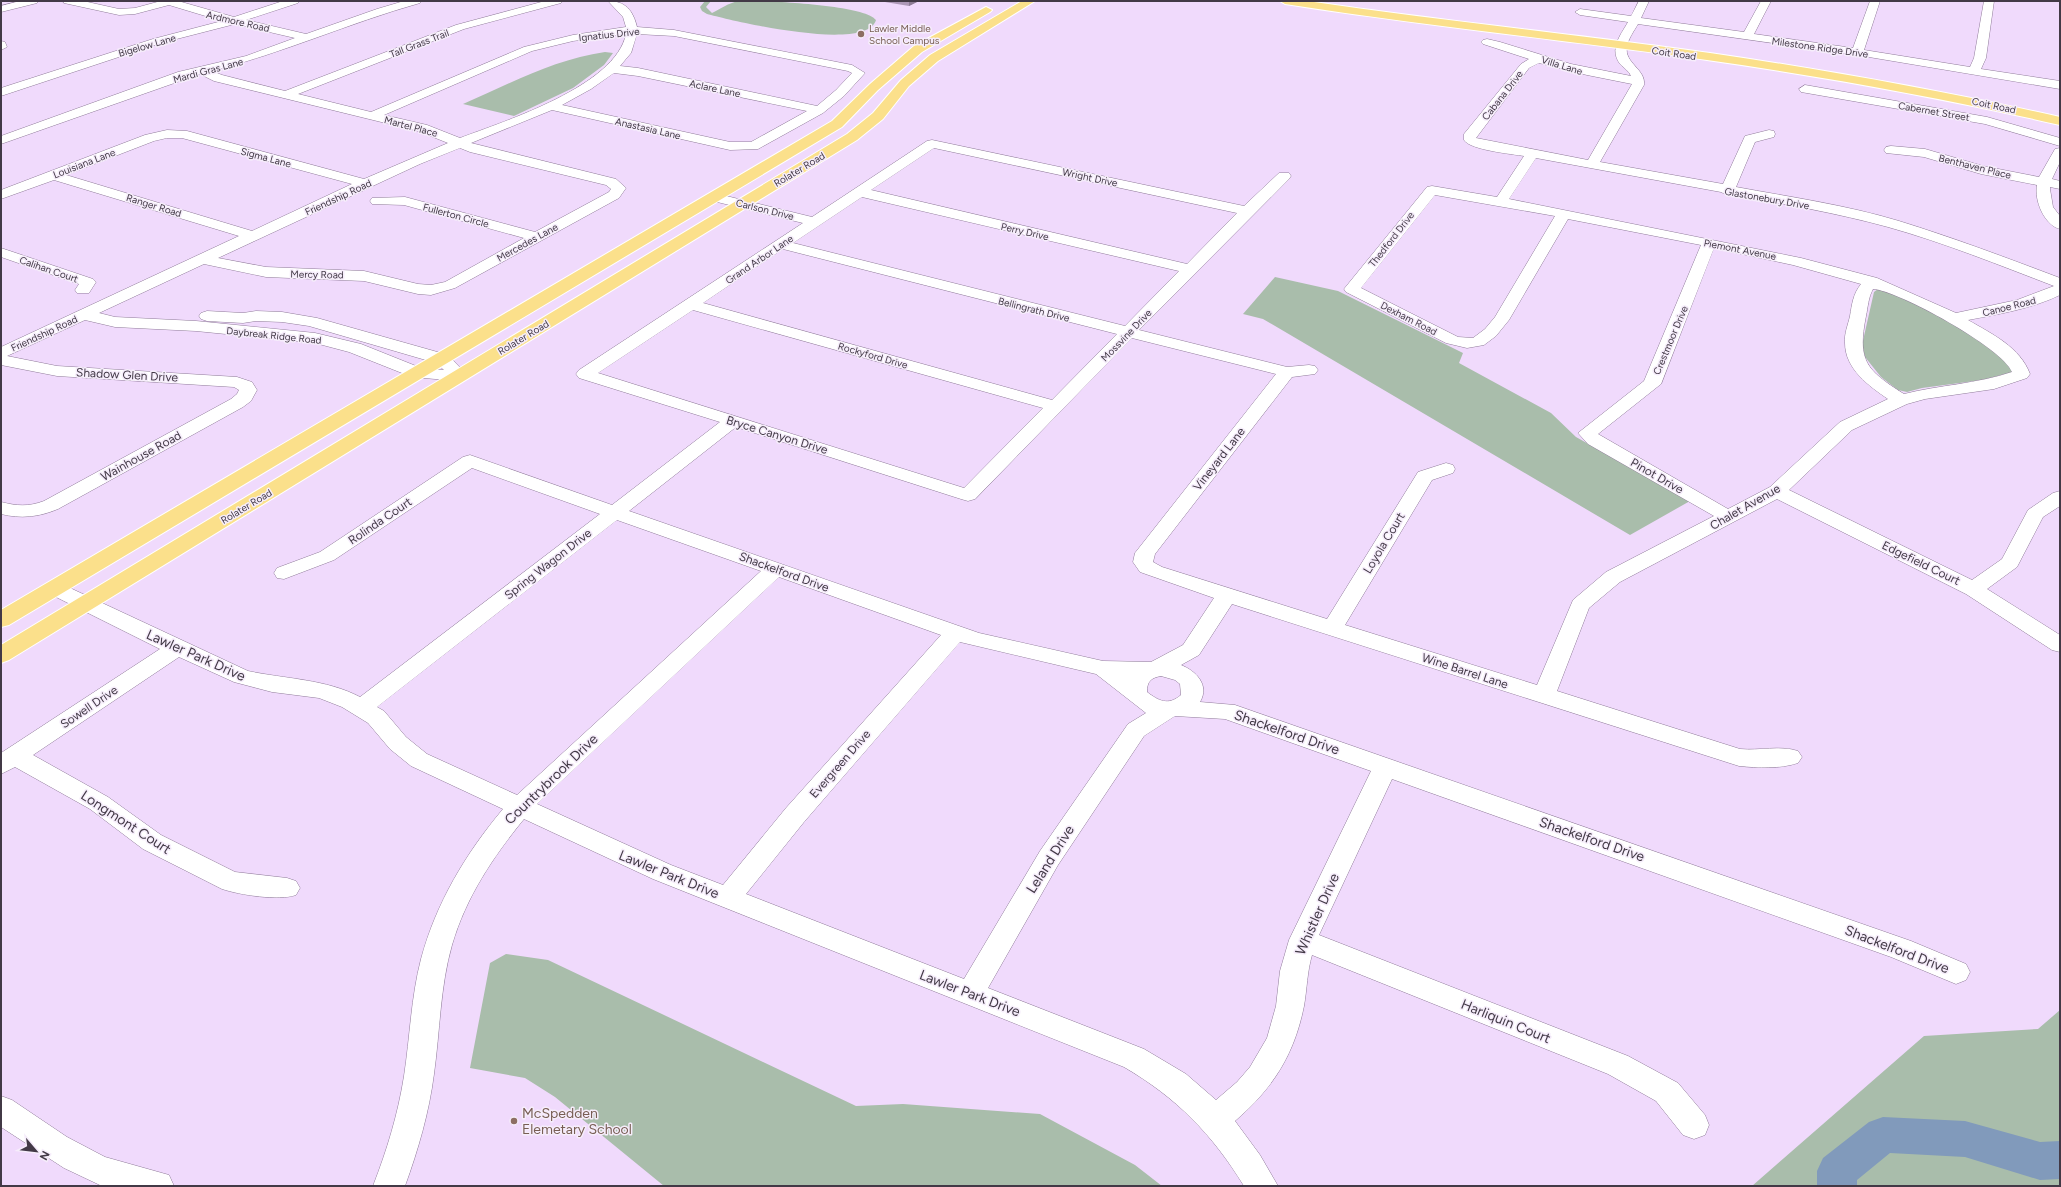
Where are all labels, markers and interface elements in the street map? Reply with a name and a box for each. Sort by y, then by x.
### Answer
street label: Ardmore Road [205,8,271,35]
place label: Lawler Middle School Campus [869,22,940,47]
street label: Ignatius Drive [578,25,641,44]
street label: Tall Grass Trail [388,26,451,61]
marker: Lawler Middle School Campus [856,29,866,39]
street label: Bigelow Lane [117,31,178,60]
street label: Milestone Ridge Drive [1771,34,1870,61]
street label: Coit Road [1651,44,1697,63]
street label: Villa Lane [1540,53,1585,78]
street label: Mardi Gras Lane [172,55,245,86]
street label: Cabana Drive [1479,67,1526,123]
street label: Aclare Lane [688,77,742,100]
street label: Coit Road [1971,94,2017,117]
street label: Cabernet Street [1897,99,1971,124]
street label: Martel Place [383,113,440,140]
street label: Anastasia Lane [614,115,682,142]
street label: Louisiana Lane [51,145,118,181]
street label: Sigma Lane [239,145,293,171]
street label: Rolater Road [771,149,827,190]
street label: Benthaven Place [1937,151,2013,182]
street label: Wright Drive [1061,165,1119,190]
street label: Friendship Road [303,176,374,219]
street label: Glastonebury Drive [1724,185,1811,212]
street label: Ranger Road [125,191,183,220]
street label: Carlson Drive [734,196,796,223]
street label: Fullerton Circle [421,200,491,231]
street label: Thedford Drive [1366,209,1417,270]
street label: Mercedes Lane [494,220,561,265]
street label: Perry Drive [1000,220,1051,243]
street label: Grand Arbor Lane [723,232,796,287]
street label: Piemont Avenue [1703,236,1778,263]
street label: Calihan Court [18,253,80,286]
street label: Mercy Road [290,268,344,281]
street label: Bellingrath Drive [997,294,1071,325]
street label: Canoe Road [1981,294,2037,319]
street label: Dexham Road [1378,299,1439,338]
street label: Crestmoor Drive [1650,303,1691,377]
street label: Mossvine Drive [1098,306,1155,364]
street label: Friendship Road [9,312,80,355]
street label: Rolater Road [495,317,551,358]
street label: Daybreak Ridge Road [226,324,322,347]
street label: Rockyford Drive [837,339,910,372]
street label: Shadow Glen Drive [76,365,179,385]
street label: Bryce Canyon Drive [725,413,830,457]
street label: Vineyard Lane [1190,424,1248,493]
street label: Wainhouse Road [98,428,184,484]
street label: Pinot Drive [1628,455,1686,497]
street label: Chalet Avenue [1707,481,1783,533]
street label: Rolater Road [218,486,274,527]
street label: Rolinda Court [346,494,415,547]
street label: Loyola Court [1360,510,1408,576]
street label: Spring Wagon Drive [502,525,595,602]
street label: Edgefield Court [1880,538,1963,588]
street label: Shackelford Drive [737,549,831,595]
street label: Lawler Park Drive [144,626,248,685]
street label: Wine Barrel Lane [1420,650,1510,692]
street label: Sowell Drive [58,682,121,731]
street label: Shackelford Drive [1232,706,1342,759]
street label: Evergreen Drive [807,727,874,801]
street label: Countrybrook Drive [501,730,602,828]
street label: Longmont Court [77,787,174,858]
street label: Shackelford Drive [1537,813,1647,866]
street label: Leland Drive [1023,822,1078,896]
street label: Lawler Park Drive [616,847,722,902]
street label: Whistler Drive [1292,870,1343,958]
street label: Shackelford Drive [1842,922,1952,977]
street label: Lawler Park Drive [917,966,1023,1021]
street label: Harliquin Court [1459,996,1553,1047]
place label: McSpedden Elemetary School [522,1105,632,1138]
marker: McSpedden Elemetary School [509,1116,519,1126]
north arrow [16,1131,56,1171]
text: N [37,1149,52,1162]

